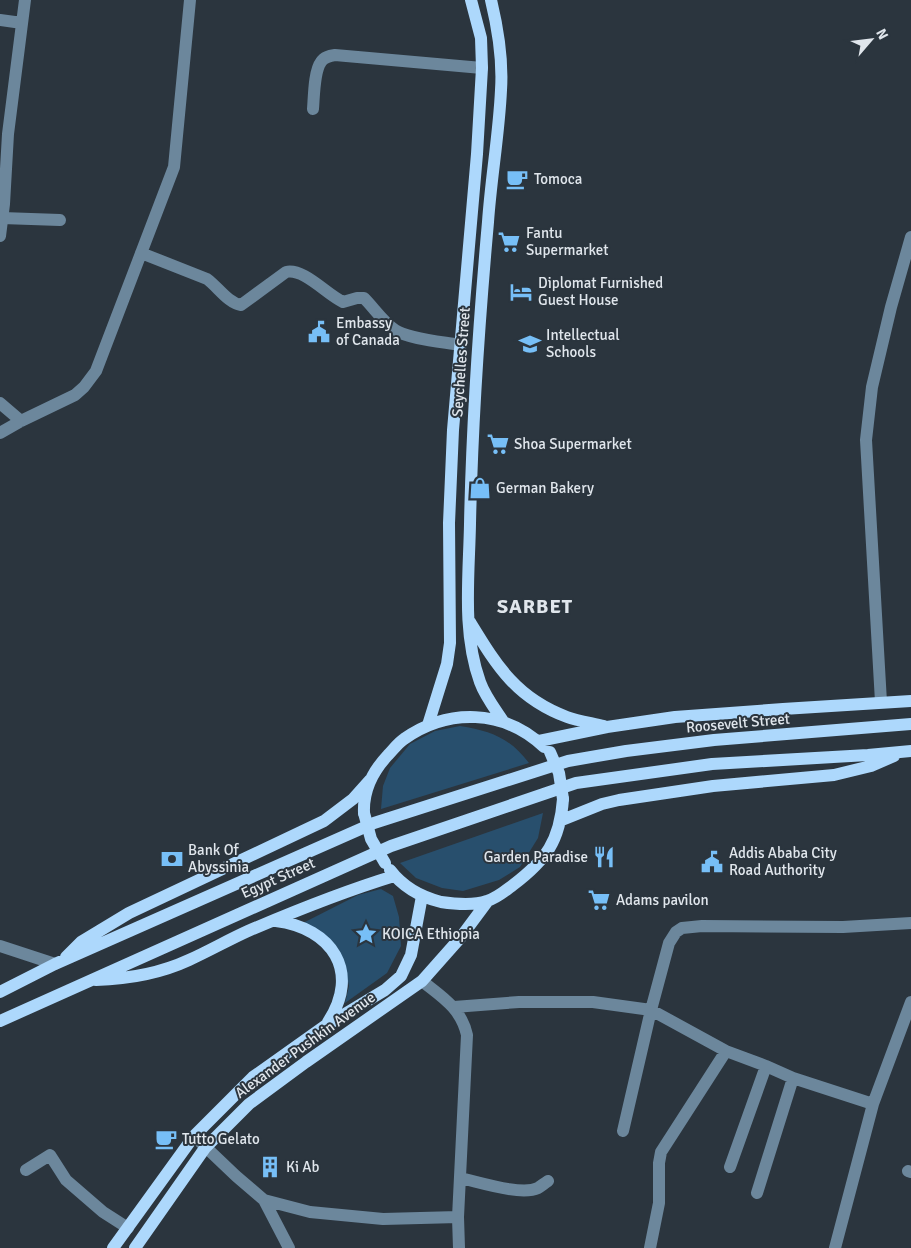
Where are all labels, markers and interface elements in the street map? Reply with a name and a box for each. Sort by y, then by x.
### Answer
north arrow [846,15,896,65]
text: N [872,26,892,42]
cafe icon: Tomoca [504,166,530,192]
place label: Tomoca [534,170,582,188]
place label: Fantu Supermarket [526,224,609,259]
supermarket icon: Fantu Supermarket [496,229,522,255]
place label: Diplomat Furnished Guest House [538,274,663,309]
hotel icon: Diplomat Furnished Guest House [508,279,534,305]
street label: Seychelles Street [448,306,474,418]
place label: Embassy of Canada [336,314,400,349]
public building icon: Embassy of Canada [306,319,332,345]
place label: Intellectual Schools [546,326,620,361]
school or university icon: Intellectual Schools [517,331,543,357]
supermarket icon: Shoa Supermarket [485,431,511,457]
place label: Shoa Supermarket [514,435,632,453]
shop icon: German Bakery [467,475,493,501]
place label: German Bakery [496,479,594,497]
district label: SARBET [497,594,573,619]
street label: Roosevelt Street [685,709,791,737]
place label: Bank Of Abyssinia [188,841,249,876]
restaurant icon: Garden Paradise [591,844,617,870]
place label: Addis Ababa City Road Authority [729,844,837,879]
bank icon: Bank Of Abyssinia [159,846,185,872]
place label: Garden Paradise [484,848,588,866]
public building icon: Addis Ababa City Road Authority [699,849,725,875]
street label: Egypt Street [238,854,318,902]
supermarket icon: Adams pavilon [586,887,612,913]
place label: Adams pavilon [616,891,709,909]
place icon: KOICA Ethiopia [353,921,379,947]
place label: KOICA Ethiopia [382,925,480,943]
street label: Alexander Pushkin Avenue [231,988,379,1102]
cafe icon: Tutto Gelato [153,1126,179,1152]
place label: Tutto Gelato [182,1130,260,1148]
building icon: Ki Ab [257,1154,283,1180]
place label: Ki Ab [286,1158,319,1176]

